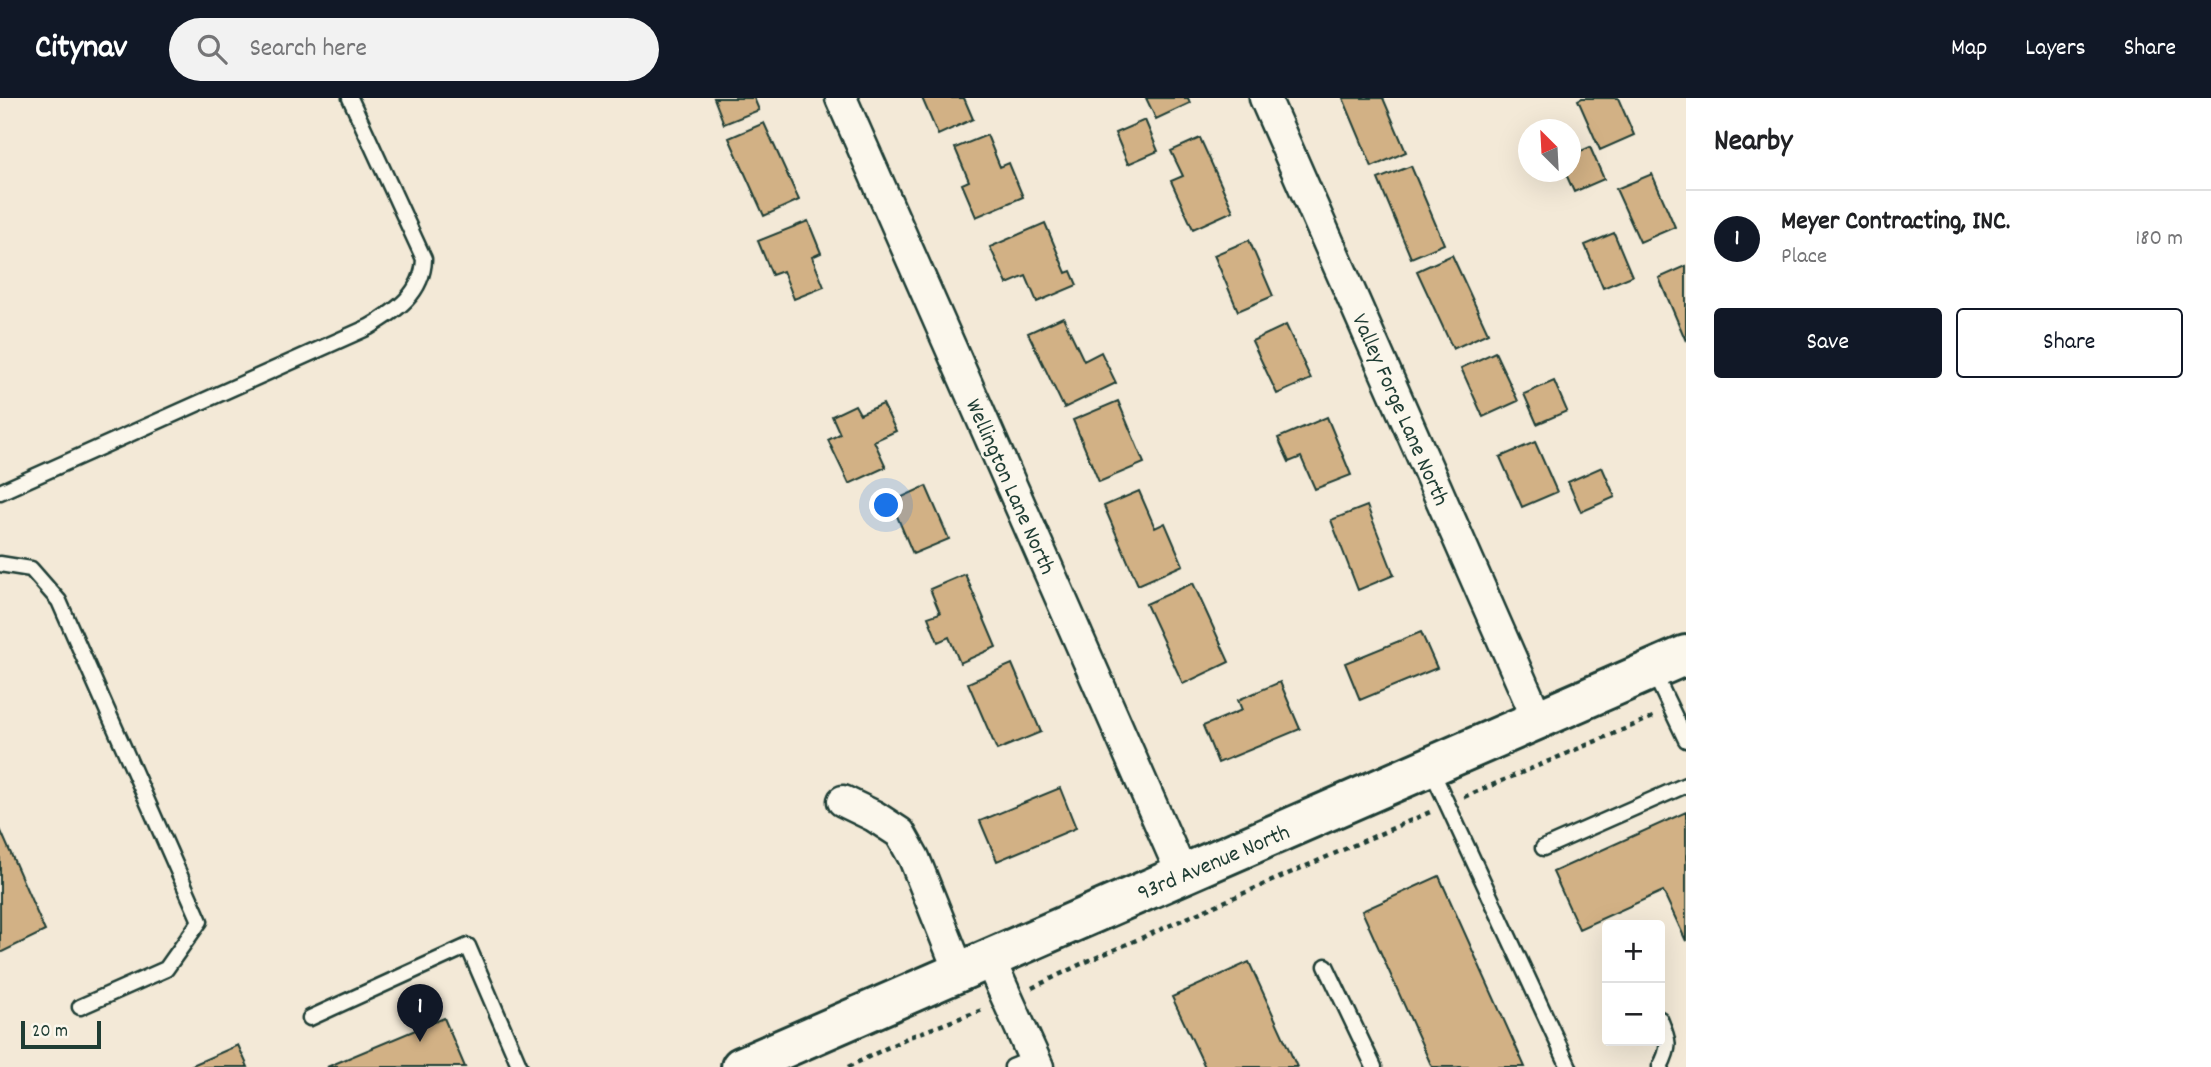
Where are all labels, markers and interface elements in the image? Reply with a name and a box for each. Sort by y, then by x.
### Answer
search box [169,18,659,81]
text: Citynav [35,26,127,73]
icon: search [193,30,231,68]
text: Search here [249,31,367,68]
text: Map [1951,32,1987,66]
text: Layers [2025,32,2086,66]
text: Share [2124,32,2176,66]
north arrow [1518,119,1581,182]
text: Nearby [1714,122,1792,165]
text: Meyer Contracting, INC. [1781,204,2010,241]
text: 1 [1734,223,1740,256]
text: 180 m [2135,223,2183,256]
text: Place [1781,241,1827,274]
button: Save [1714,308,1942,378]
button: Share [1956,308,2183,378]
street label: Valley Forge Lane North [1342,309,1456,512]
street label: Wellington Lane North [955,394,1062,581]
your location [869,488,903,522]
street label: 93rd Avenue North [1133,817,1296,911]
map controls [1602,920,1665,1046]
button: + [1602,920,1665,983]
button: − [1602,983,1665,1046]
pin: 1 [397,984,443,1042]
scale bar [21,1018,102,1050]
text: 20 m [32,1019,68,1046]

